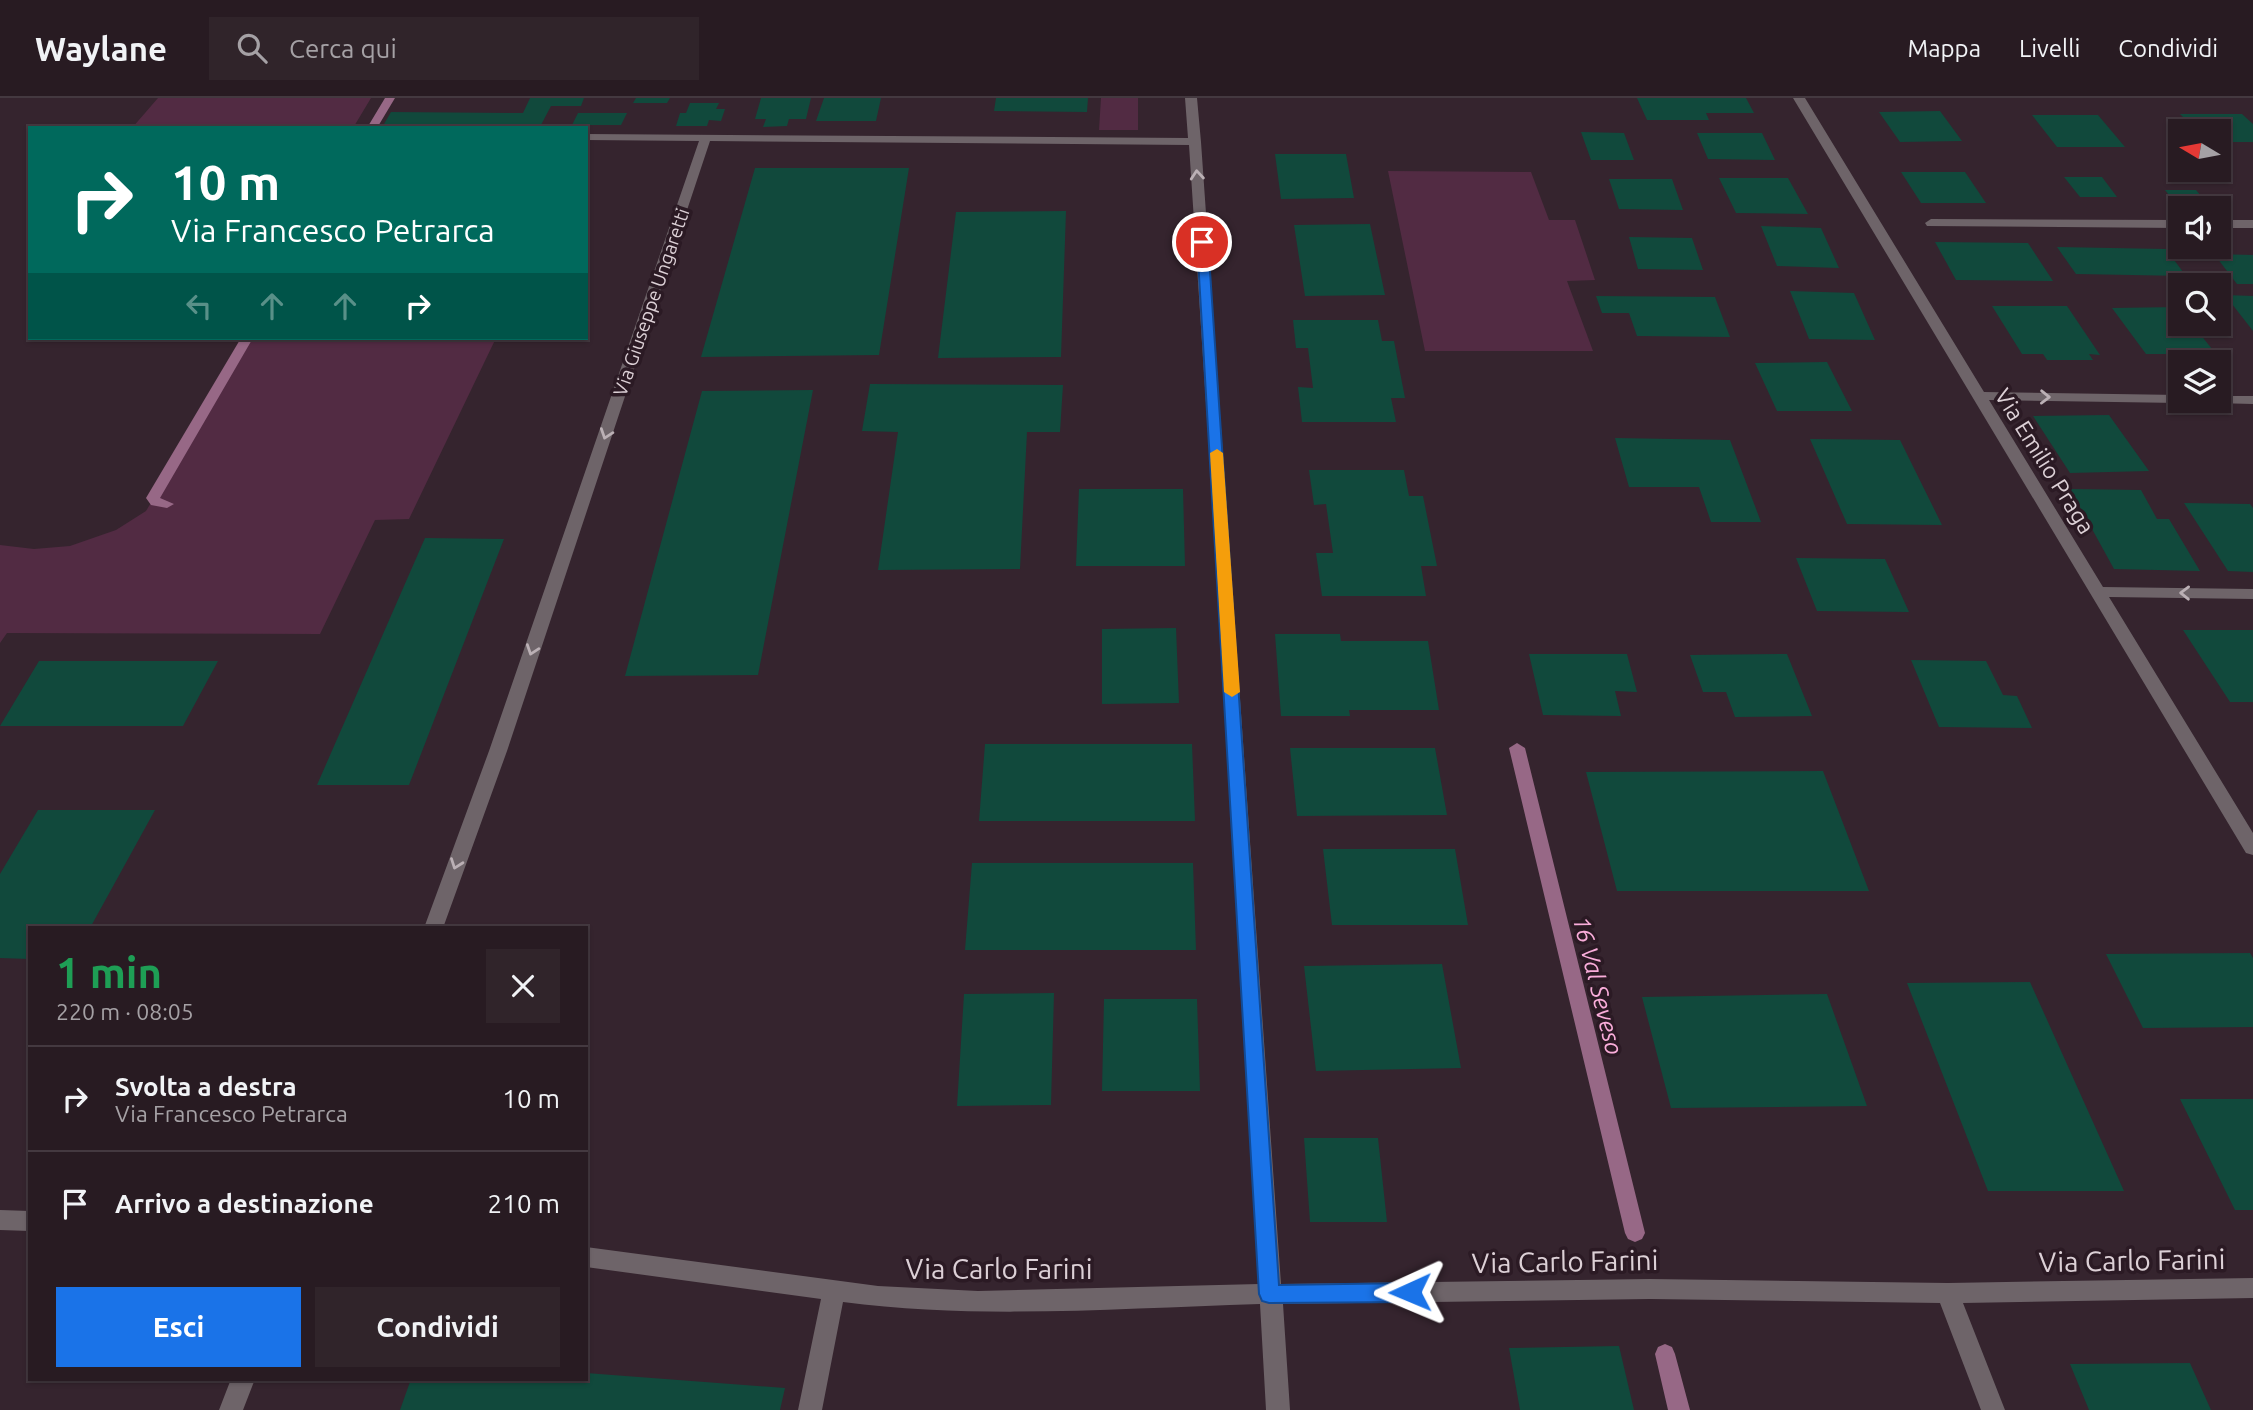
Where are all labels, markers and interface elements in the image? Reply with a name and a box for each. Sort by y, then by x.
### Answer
search box [209,17,699,80]
icon: search [233,29,271,67]
text: Waylane [35,30,167,67]
text: Cerca qui [289,34,397,63]
text: Mappa [1907,35,1981,62]
text: Livelli [2019,35,2080,62]
text: Condividi [2118,35,2218,62]
north arrow [2168,119,2231,182]
map controls [2168,119,2231,413]
icon: right [56,154,147,245]
text: 10 m [171,154,280,209]
one-way arrow [1190,169,1205,180]
button: sound [2168,196,2231,259]
street label: Via Giuseppe Ungaretti [609,205,693,399]
text: Via Francesco Petrarca [171,212,495,248]
pin [1172,212,1232,272]
icon: arrive [1183,223,1221,261]
button: search [2168,273,2231,336]
icon: left [180,287,218,325]
icon: ahead [253,287,291,325]
icon: ahead [326,287,364,325]
icon: right [399,287,437,325]
button: layers [2168,350,2231,413]
street label: Via Emilio Praga [1990,384,2100,538]
one-way arrow [2041,389,2051,405]
one-way arrow [600,428,614,440]
one-way arrow [2179,585,2190,601]
one-way arrow [526,643,540,655]
one-way arrow [450,857,464,869]
water label: 16 Val Seveso [1568,913,1628,1057]
text: 1 min [56,949,162,996]
button: close [486,949,560,1023]
text: 220 m · 08:05 [56,999,194,1024]
text: Svolta a destra [115,1072,297,1101]
icon: right [56,1080,94,1118]
text: 10 m [502,1084,560,1113]
text: Via Francesco Petrarca [115,1101,348,1126]
icon: arrive [56,1185,94,1223]
text: Arrivo a destinazione [115,1189,374,1218]
text: 210 m [488,1189,560,1218]
street label: Via Carlo Farini [2038,1243,2226,1277]
street label: Via Carlo Farini [1471,1244,1659,1278]
street label: Via Carlo Farini [906,1253,1092,1284]
position arrow [1373,1255,1447,1329]
button: Esci [56,1287,301,1367]
button: Condividi [315,1287,560,1367]

